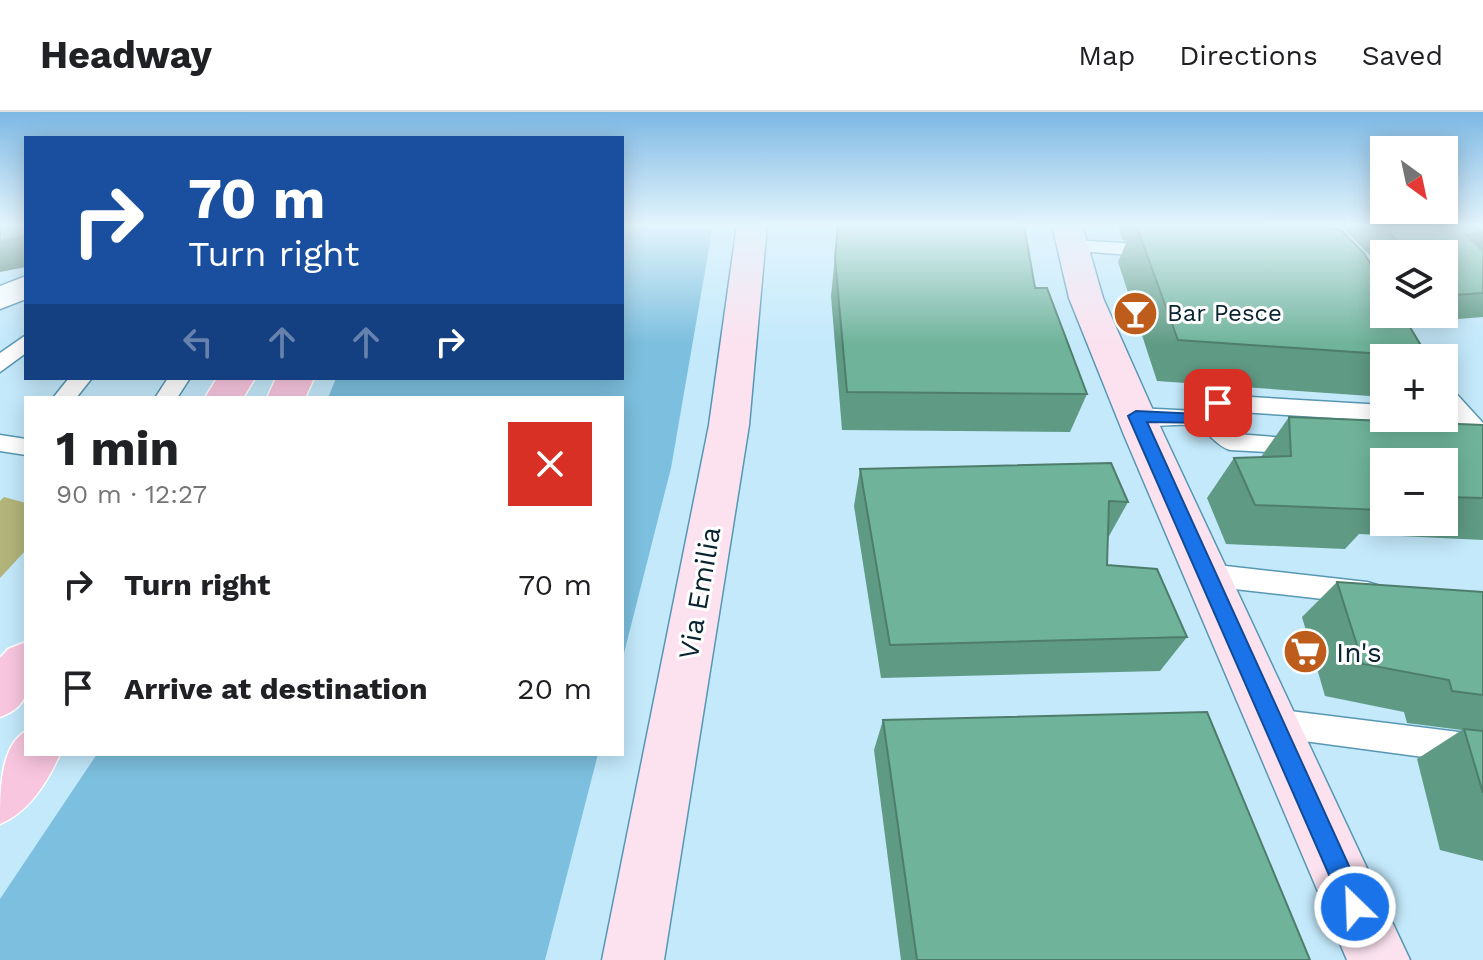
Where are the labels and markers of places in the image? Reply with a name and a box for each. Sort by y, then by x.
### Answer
bar icon: Bar Pesce [1112,289,1160,337]
place label: Bar Pesce [1167,299,1282,327]
pin [1184,369,1252,437]
supermarket icon: In's [1281,628,1329,676]
place label: In's [1336,636,1382,669]

